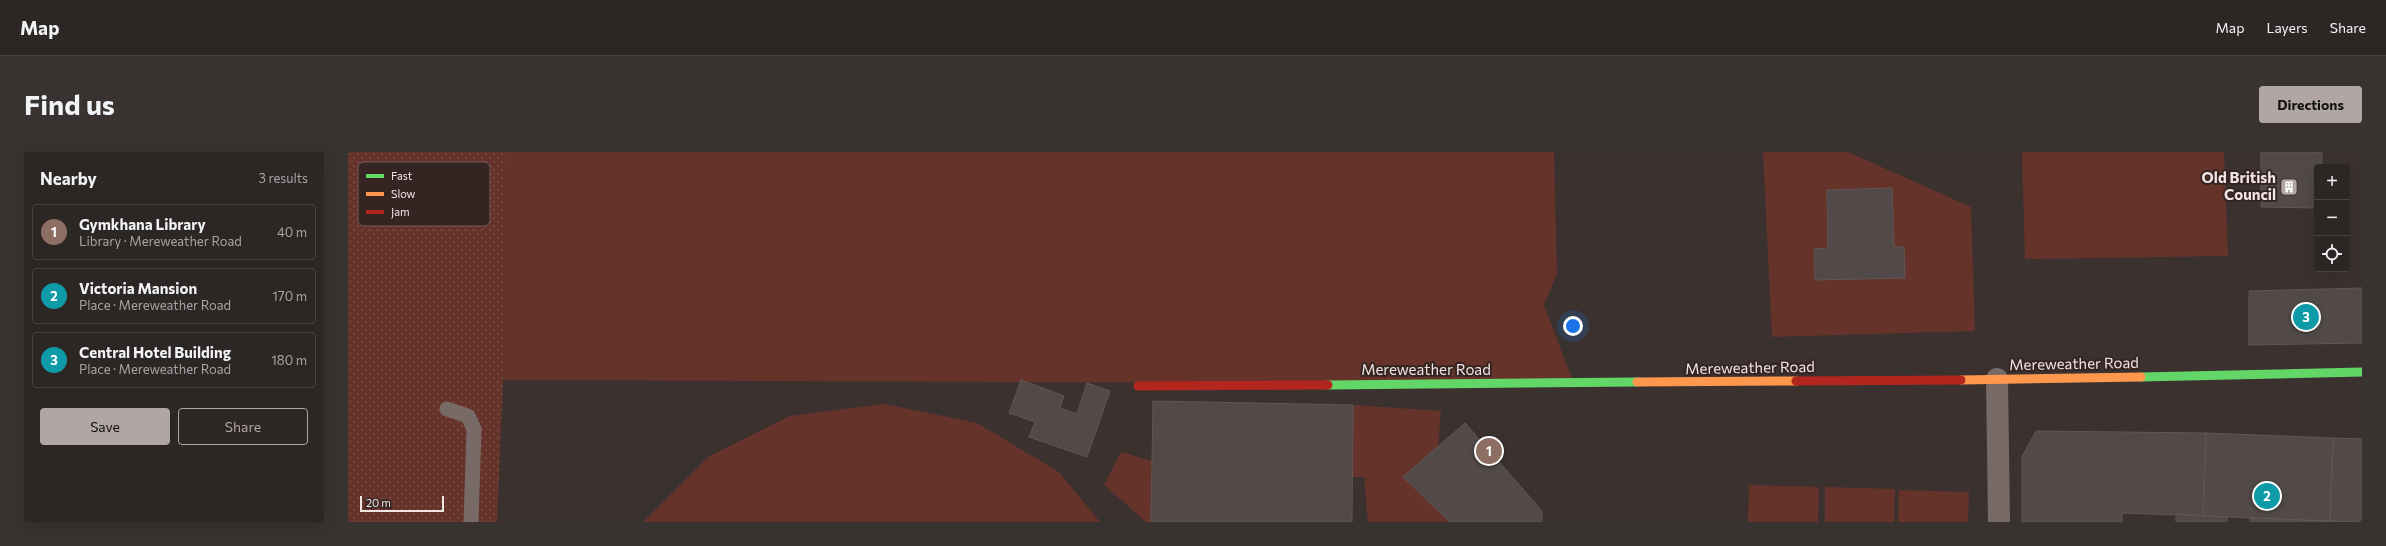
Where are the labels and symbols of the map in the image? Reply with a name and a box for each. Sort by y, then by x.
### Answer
legend [358,162,490,226]
place label: Old British Council [2202,168,2276,203]
text: Fast [391,169,413,182]
building icon: Old British Council [2279,177,2299,197]
text: Slow [391,187,416,200]
text: Jam [391,205,410,219]
pin: 3 [2293,302,2319,332]
your location [1563,316,1583,336]
street label: Mereweather Road [2009,353,2139,373]
street label: Mereweather Road [1685,357,1815,377]
street label: Mereweather Road [1361,360,1491,378]
pin: 1 [1476,436,1502,466]
pin: 2 [2254,481,2280,511]
scale bar [360,494,444,513]

